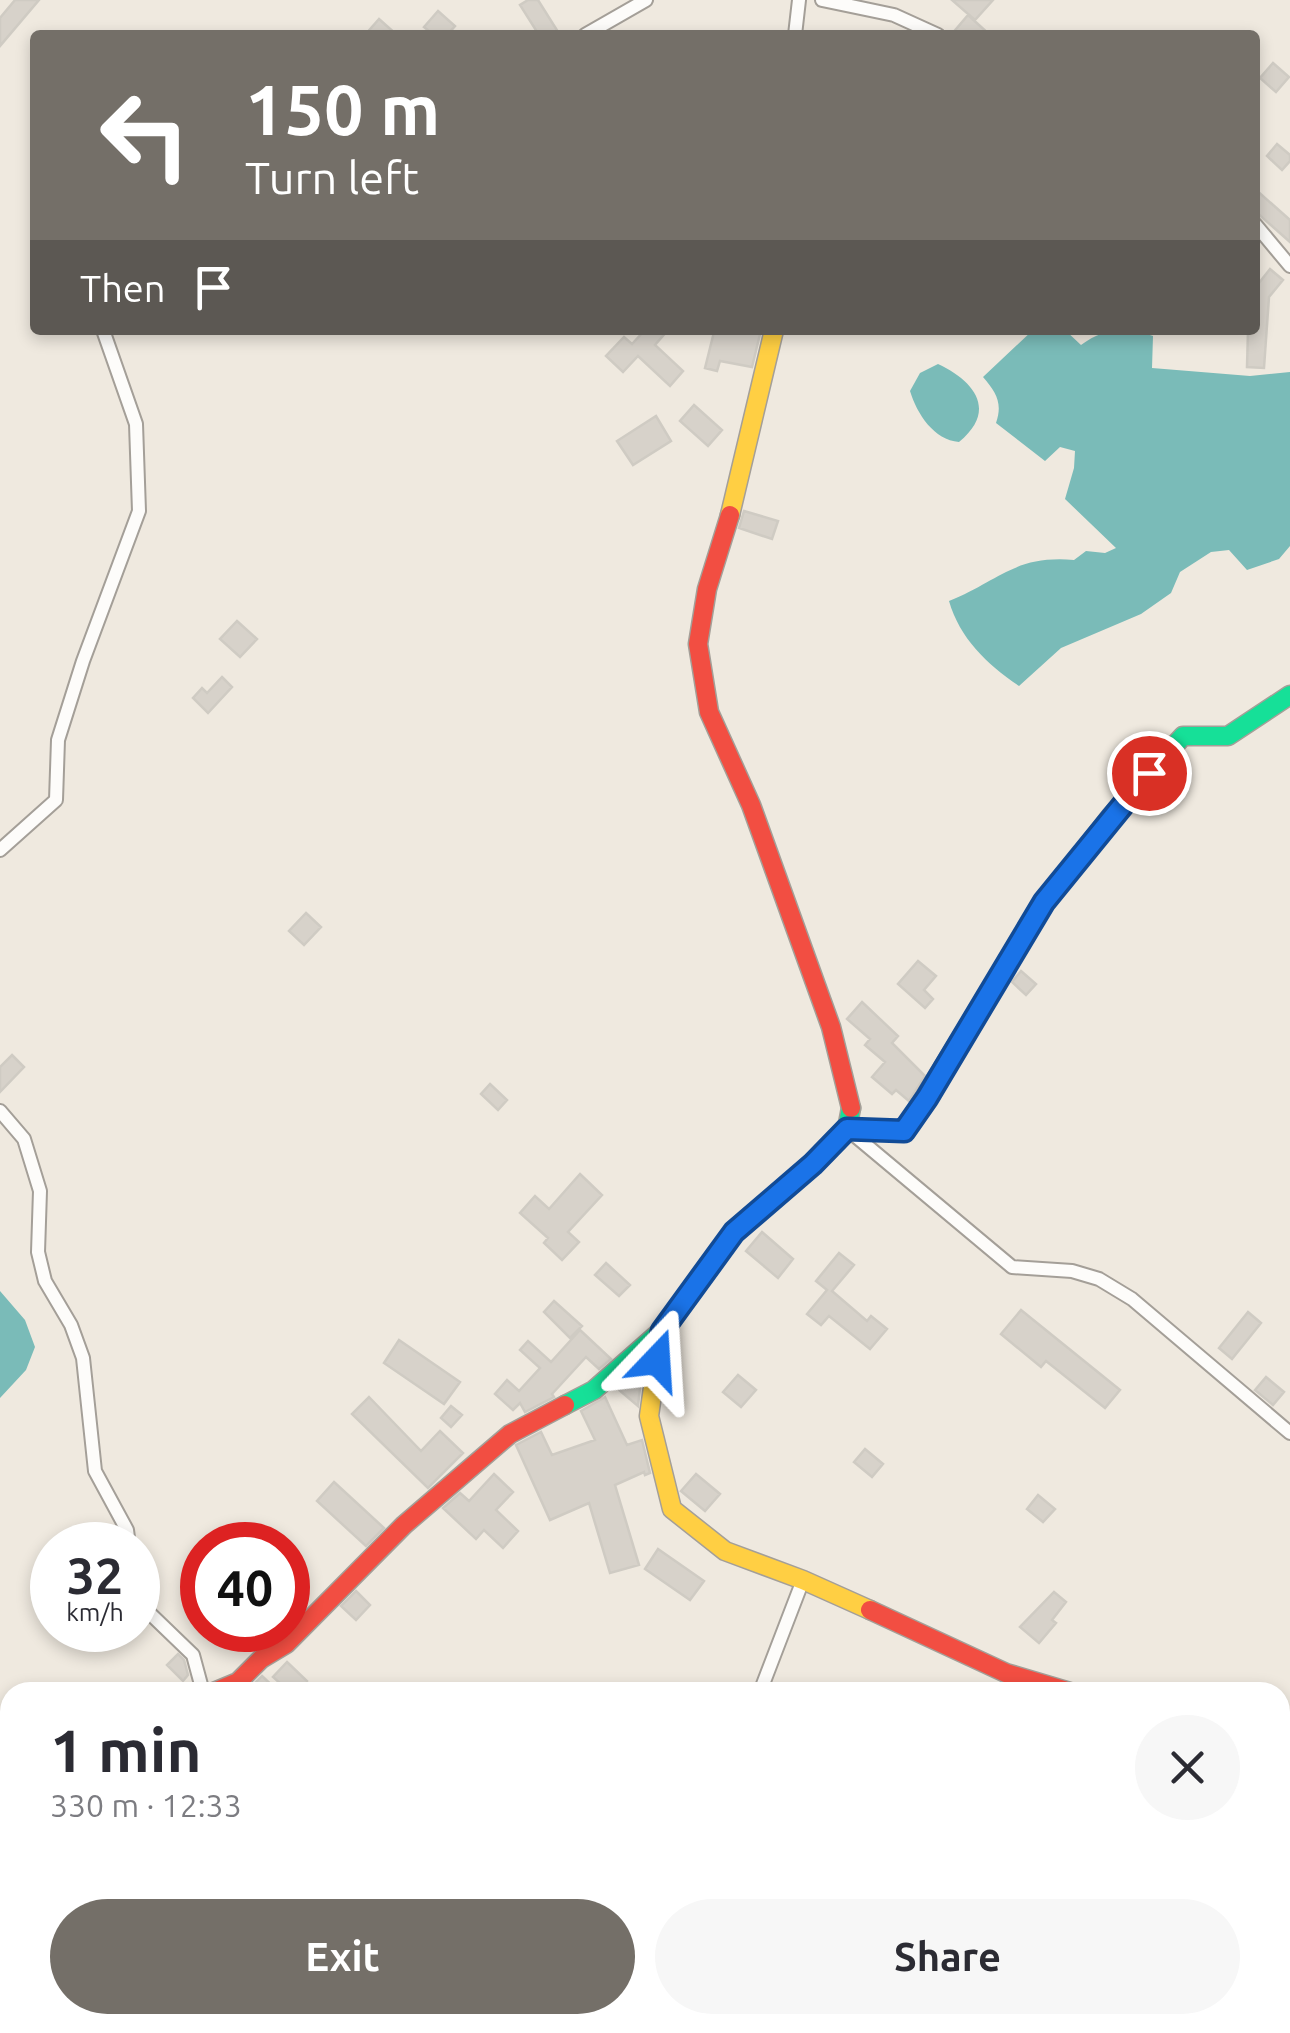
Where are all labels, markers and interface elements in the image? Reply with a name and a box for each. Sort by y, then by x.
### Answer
icon: left [80,70,210,200]
text: 150 m [245,70,440,148]
text: Turn left [245,152,419,203]
icon: arrive [186,260,241,315]
text: Then [80,267,166,309]
pin [1107,731,1192,816]
icon: arrive [1122,746,1177,801]
position arrow [605,1308,709,1412]
speed limit sign: 40 [180,1522,310,1652]
text: 32 [67,1547,123,1603]
text: km/h [66,1598,124,1626]
button: close [1135,1715,1240,1820]
text: 1 min [50,1716,202,1783]
text: 330 m · 12:33 [50,1787,242,1823]
button: Exit [50,1899,635,2014]
button: Share [655,1899,1240,2014]

